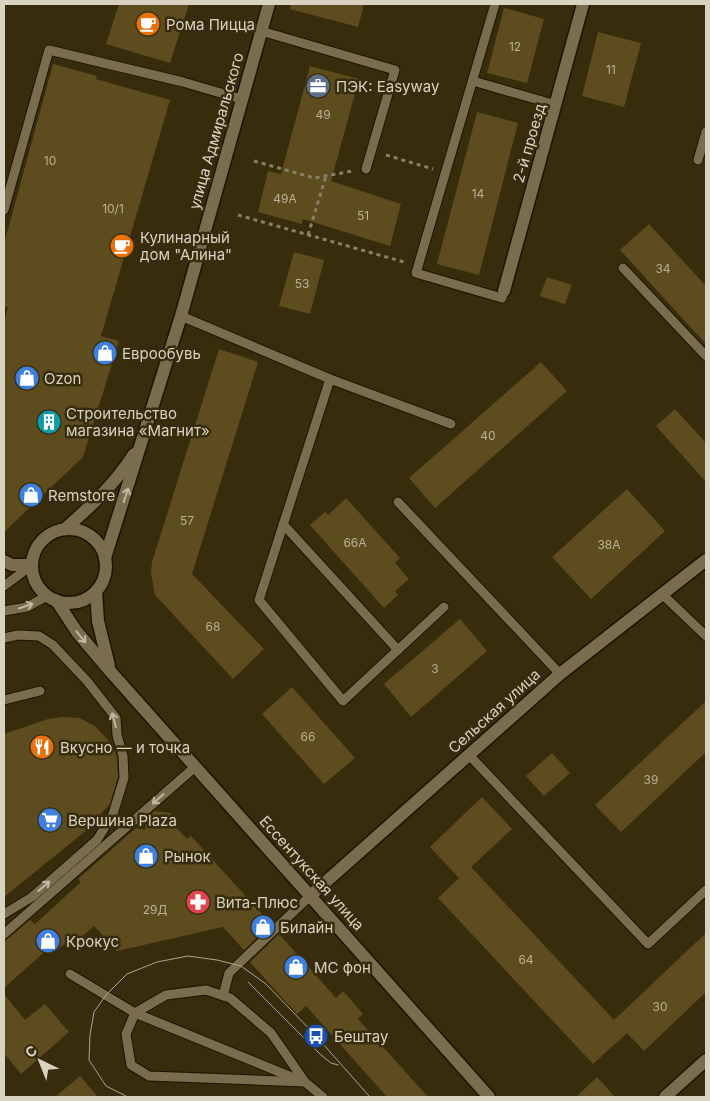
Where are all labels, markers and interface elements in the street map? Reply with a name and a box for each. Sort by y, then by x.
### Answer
cafe icon: Рома Пицца [135,11,161,37]
place label: Рома Пицца [166,15,255,34]
house number: 12 [509,39,521,54]
street label: улица Адмиральского [184,50,248,212]
house number: 11 [606,62,616,77]
office icon: ПЭК: Easyway [305,73,331,99]
place label: ПЭК: Easyway [336,77,440,96]
street label: 2-й проезд [509,101,549,185]
house number: 49 [315,107,331,122]
house number: 10 [44,153,56,168]
house number: 14 [472,186,485,201]
house number: 49А [273,191,297,206]
house number: 10/1 [102,201,124,216]
house number: 51 [357,208,369,223]
place label: Кулинарный дом "Алина" [140,228,232,264]
cafe icon: Кулинарный дом "Алина" [109,233,135,259]
house number: 34 [655,261,671,276]
house number: 53 [295,276,309,291]
shop icon: Еврообувь [92,340,118,366]
place label: Еврообувь [122,344,201,363]
shop icon: Ozon [14,365,40,391]
place label: Ozon [44,369,81,388]
place label: Строительство магазина «Магнит» [66,404,210,440]
building icon: Строительство магазина «Магнит» [36,409,62,435]
house number: 40 [480,428,496,443]
shop icon: Remstore [18,482,44,508]
place label: Remstore [48,486,115,505]
one-way arrow [121,487,131,503]
house number: 57 [180,513,194,528]
house number: 66А [343,535,367,550]
house number: 38А [597,537,621,552]
one-way arrow [18,600,34,610]
house number: 68 [206,619,220,634]
one-way arrow [76,630,87,643]
house number: 3 [431,661,439,676]
street label: Сельская улица [444,665,544,757]
one-way arrow [109,713,118,729]
house number: 66 [301,729,315,744]
restaurant icon: Вкусно — и точка [29,734,55,760]
place label: Вкусно — и точка [60,738,190,757]
house number: 39 [644,772,658,787]
one-way arrow [152,793,165,805]
supermarket icon: Вершина Plaza [37,807,63,833]
place label: Вершина Plaza [68,811,177,830]
street label: Ессентукская улица [256,812,368,934]
shop icon: Рынок [133,843,159,869]
place label: Рынок [164,847,211,866]
one-way arrow [37,881,50,892]
pharmacy icon: Вита-Плюс [185,889,211,915]
place label: Вита-Плюс [216,893,298,912]
house number: 29Д [143,902,167,917]
shop icon: Билайн [250,914,276,940]
place label: Билайн [280,918,333,937]
shop icon: Крокус [35,928,61,954]
place label: Крокус [66,932,119,951]
house number: 64 [518,952,534,967]
shop icon: МС фон [283,954,309,980]
place label: МС фон [314,958,371,977]
house number: 30 [653,999,667,1014]
bus stop icon: Бештау [303,1023,329,1049]
place label: Бештау [334,1027,389,1046]
north arrow [15,1036,65,1086]
text: С [21,1041,40,1061]

